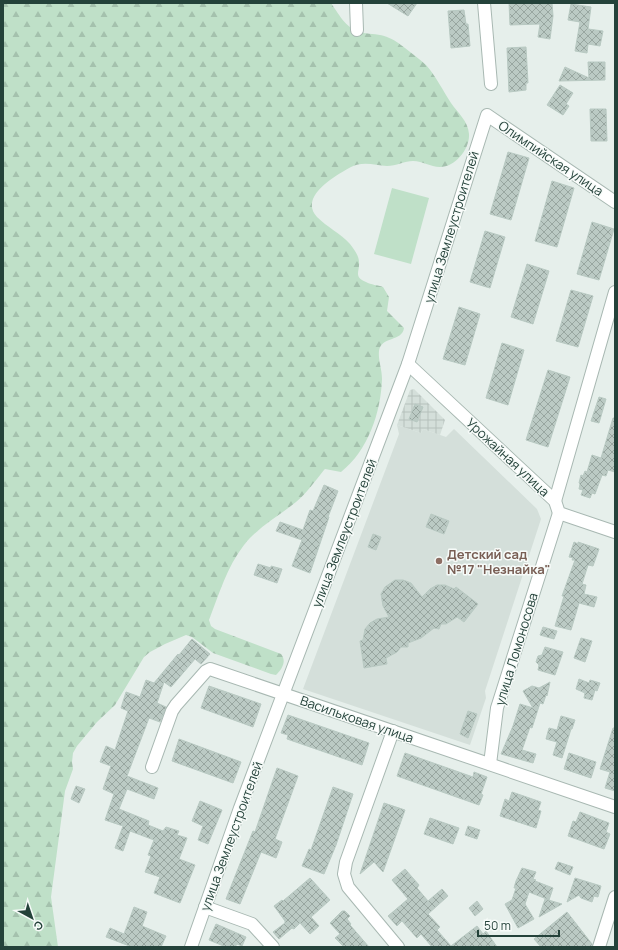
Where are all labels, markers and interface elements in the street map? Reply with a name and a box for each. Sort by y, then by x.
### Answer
street label: Олимпийская улица [495,116,607,200]
street label: улица Землеустроителей [419,149,483,305]
street label: Урожайная улица [462,414,554,500]
street label: улица Землеустроителей [307,456,381,610]
place label: Детский сад №17 "Незнайка" [447,545,551,578]
marker: Детский сад №17 "Незнайка" [434,556,444,566]
street label: улица Ломоносова [490,590,542,708]
street label: Васильковая улица [298,691,416,747]
street label: улица Землеустроителей [196,759,266,913]
north arrow [12,898,52,938]
scale bar [478,912,559,938]
text: 50 m [484,917,511,934]
text: С [31,918,47,934]

